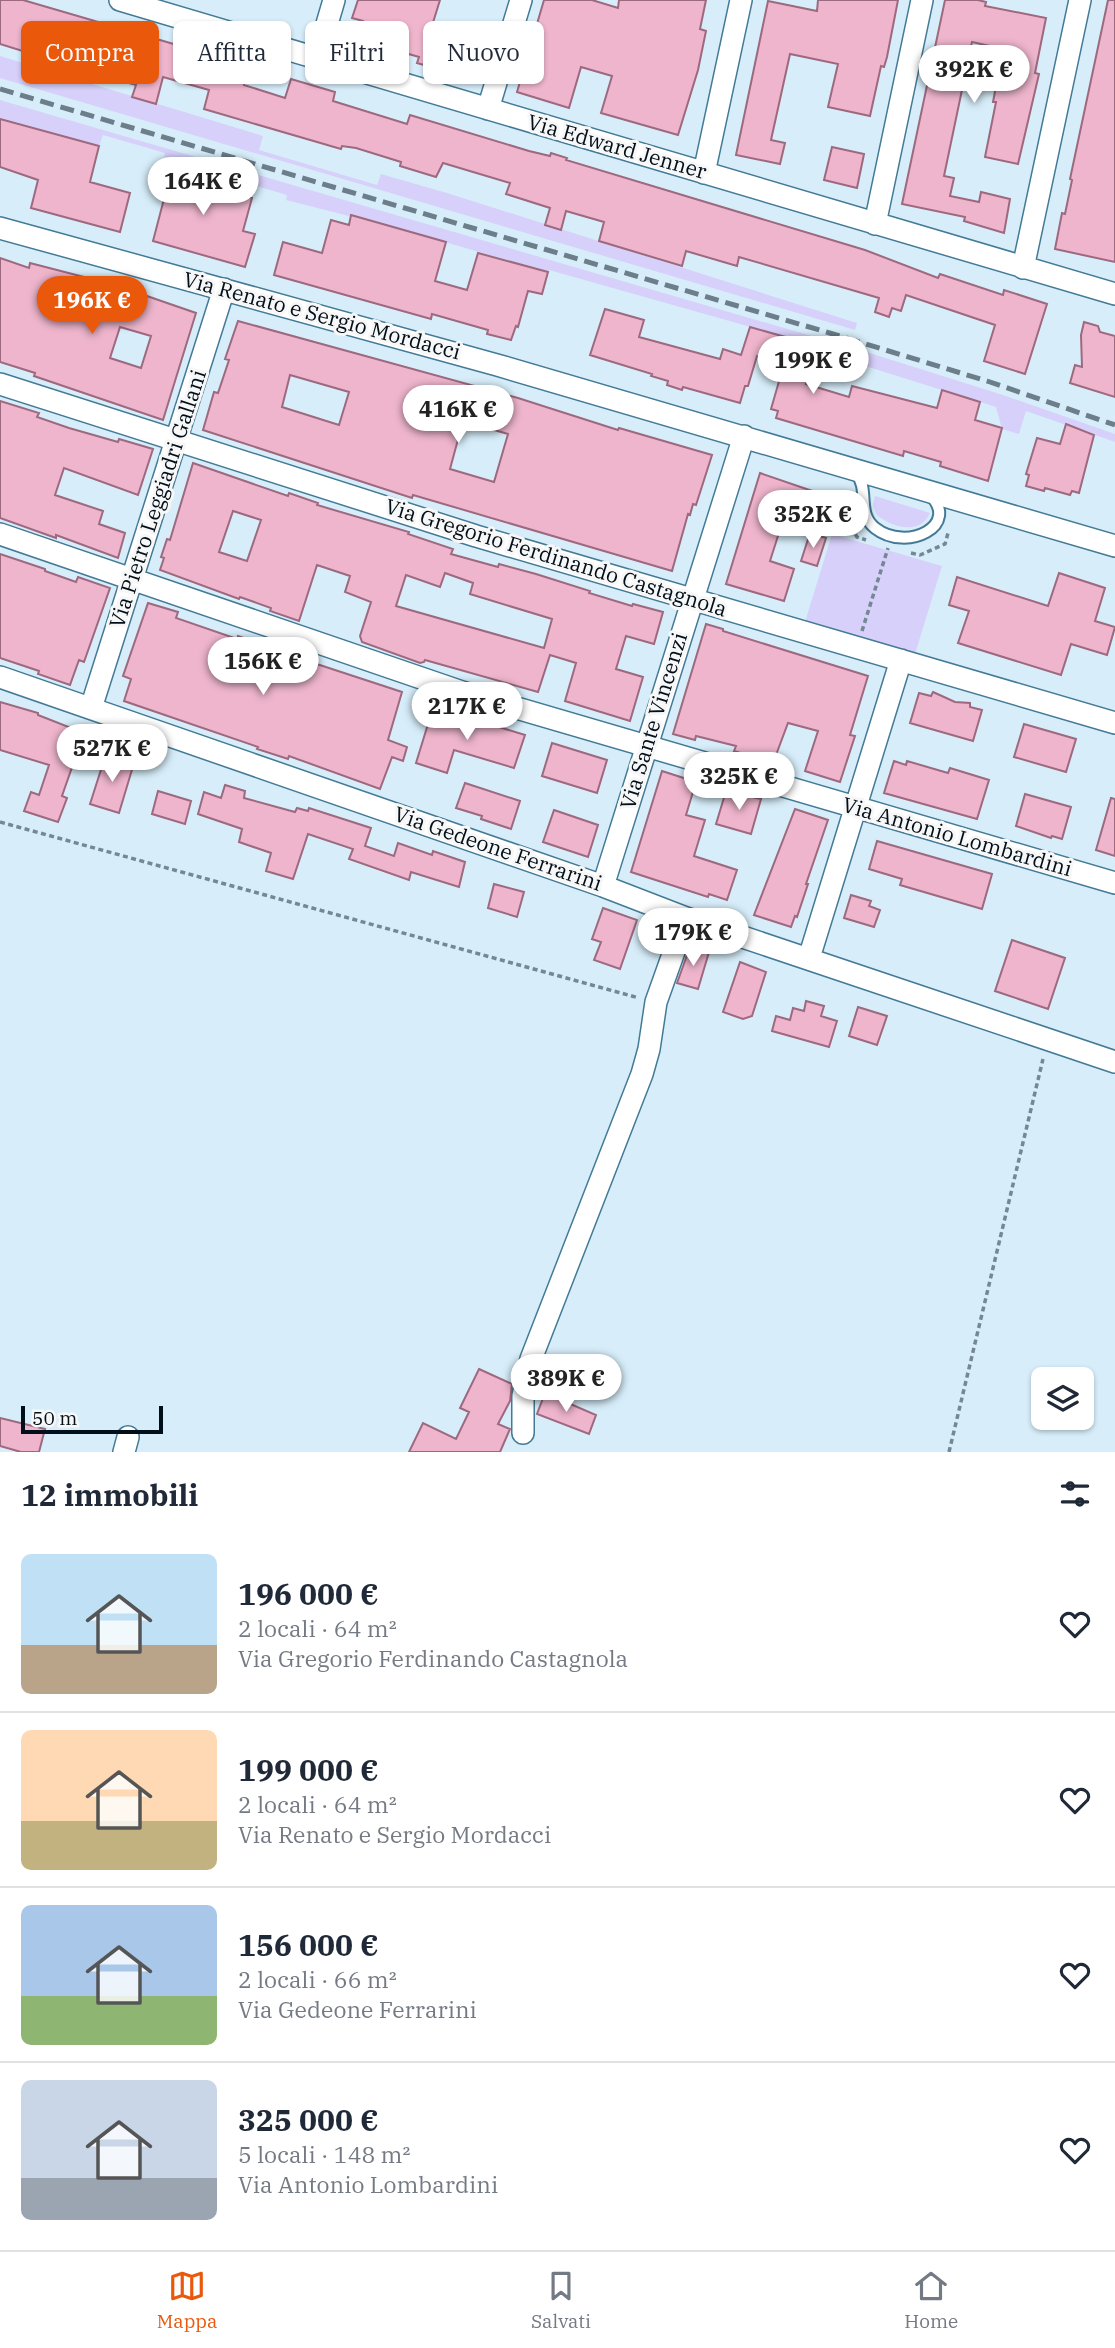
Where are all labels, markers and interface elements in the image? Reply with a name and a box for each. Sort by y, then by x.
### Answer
chip: Compra [21,21,159,84]
chip: Affitta [173,21,291,84]
chip: Filtri [305,21,409,84]
chip: Nuovo [423,21,544,84]
pin: 392K € [917,46,1031,105]
text: 392K € [935,53,1013,83]
street label: Via Edward Jenner [524,107,711,185]
pin: 164K € [146,158,260,217]
text: 164K € [164,165,242,195]
street label: Via Renato e Sergio Mordacci [181,265,464,366]
pin: 196K € [35,276,149,336]
text: 196K € [53,284,131,314]
pin: 199K € [756,336,870,396]
text: 199K € [774,344,852,374]
street label: Via Pietro Leggiadri Gallani [102,366,212,631]
pin: 416K € [401,386,515,445]
text: 416K € [419,393,497,423]
pin: 352K € [756,490,870,550]
street label: Via Gregorio Ferdinando Castagnola [382,492,731,623]
text: 352K € [774,498,852,528]
street label: Via Sante Vincenzi [613,629,693,812]
pin: 156K € [206,638,320,697]
text: 156K € [224,645,302,675]
pin: 217K € [410,682,524,742]
text: 217K € [428,690,506,720]
pin: 527K € [55,724,169,784]
text: 527K € [73,732,151,762]
pin: 325K € [682,752,796,812]
text: 325K € [700,760,778,790]
street label: Via Antonio Lombardini [839,790,1075,882]
street label: Via Gedeone Ferrarini [391,799,606,897]
pin: 179K € [636,908,750,968]
text: 179K € [654,916,732,946]
pin: 389K € [509,1354,623,1414]
text: 389K € [527,1362,605,1392]
map controls [1031,1367,1094,1430]
button: layers [1031,1367,1094,1430]
scale bar [21,1403,163,1435]
text: 50 m [32,1406,77,1430]
text: 12 immobili [21,1475,198,1514]
icon: filters [1056,1475,1094,1513]
text: 196 000 € [238,1574,379,1613]
icon: home [77,1582,161,1666]
icon: heart [1056,1605,1094,1643]
text: 2 locali · 64 m² [238,1613,397,1643]
text: Via Gregorio Ferdinando Castagnola [238,1643,628,1673]
text: 199 000 € [238,1750,379,1789]
icon: home [77,1758,161,1842]
icon: heart [1056,1781,1094,1819]
text: 2 locali · 64 m² [238,1789,397,1819]
text: Via Renato e Sergio Mordacci [238,1819,551,1849]
text: 156 000 € [238,1925,379,1964]
icon: home [77,1933,161,2017]
icon: heart [1056,1956,1094,1994]
text: 2 locali · 66 m² [238,1964,397,1994]
text: Via Gedeone Ferrarini [238,1994,477,2024]
text: 325 000 € [238,2100,379,2139]
icon: home [77,2108,161,2192]
icon: heart [1056,2131,1094,2169]
text: 5 locali · 148 m² [238,2139,410,2169]
text: Via Antonio Lombardini [238,2169,498,2199]
tab: Mappa [157,2267,218,2333]
tab: Salvati [531,2267,591,2333]
tab: Home [904,2267,958,2333]

